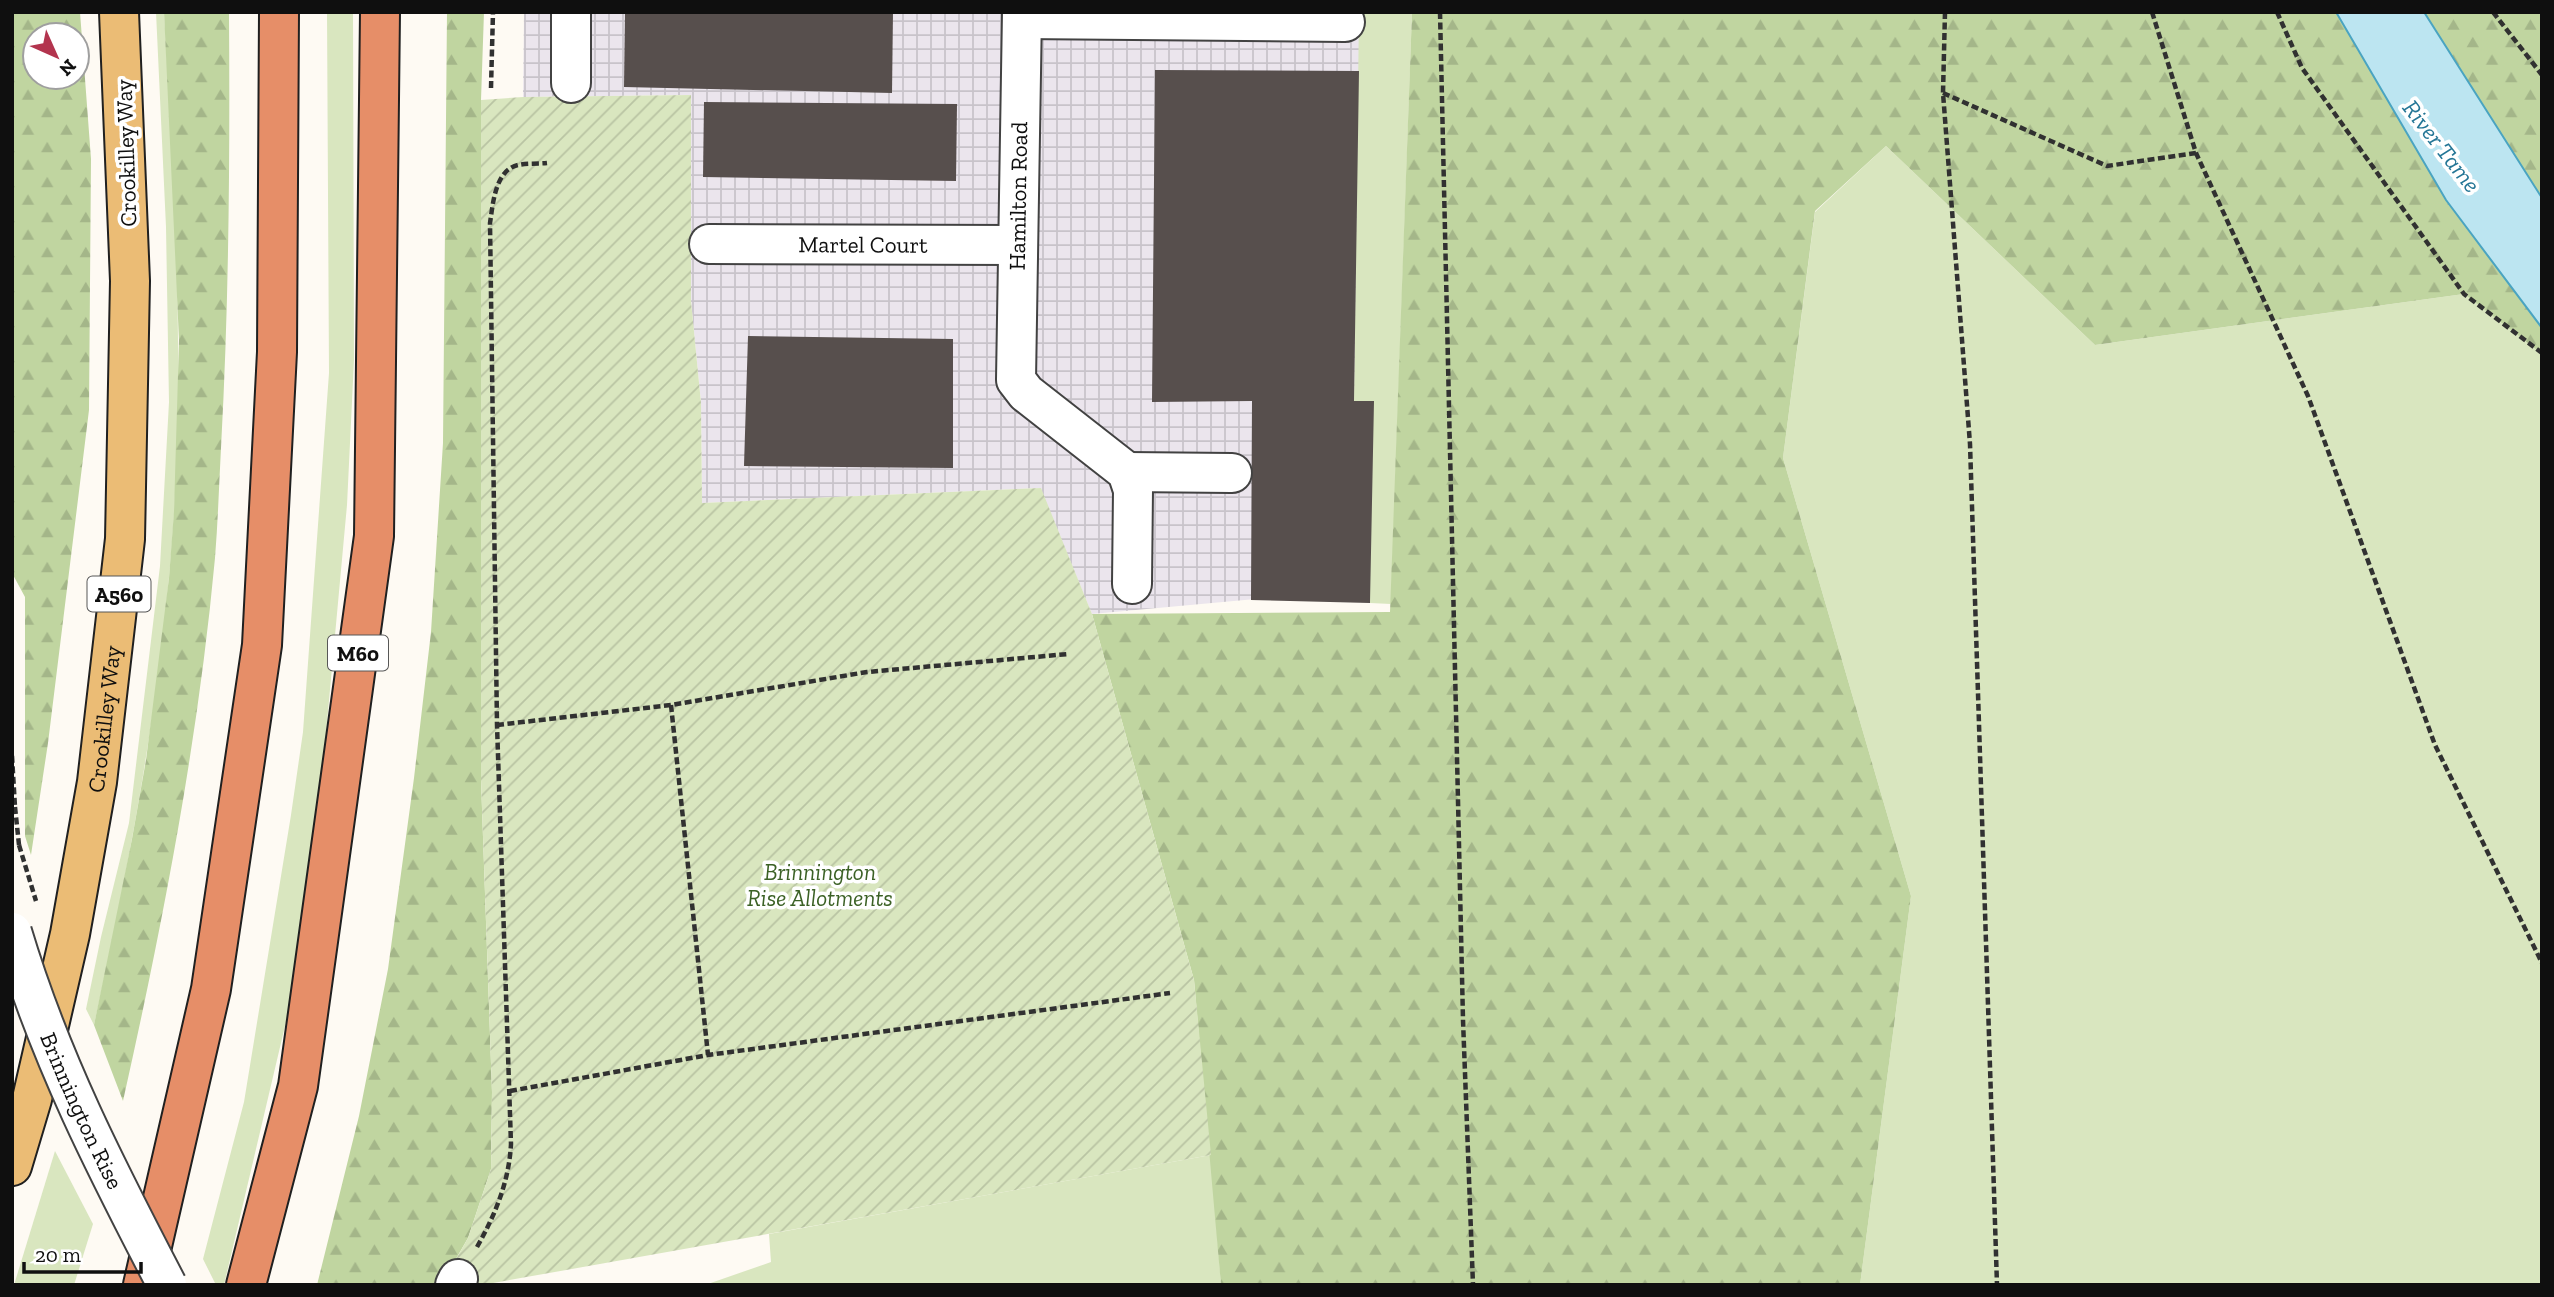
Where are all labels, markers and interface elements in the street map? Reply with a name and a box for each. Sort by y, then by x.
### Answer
north arrow [21,21,91,91]
text: N [54,54,81,81]
street label: Crookilley Way [109,78,143,227]
water label: River Tame [2397,94,2487,198]
street label: Hamilton Road [1003,121,1033,271]
street label: Martel Court [798,230,928,259]
road number: A560 [88,576,150,612]
road number: M60 [328,636,388,670]
street label: Crookilley Way [81,644,127,795]
park label: Brinnington Rise Allotments [747,858,893,912]
street label: Brinnington Rise [34,1028,129,1194]
scale bar [24,1230,142,1274]
text: 20 m [35,1242,81,1267]

